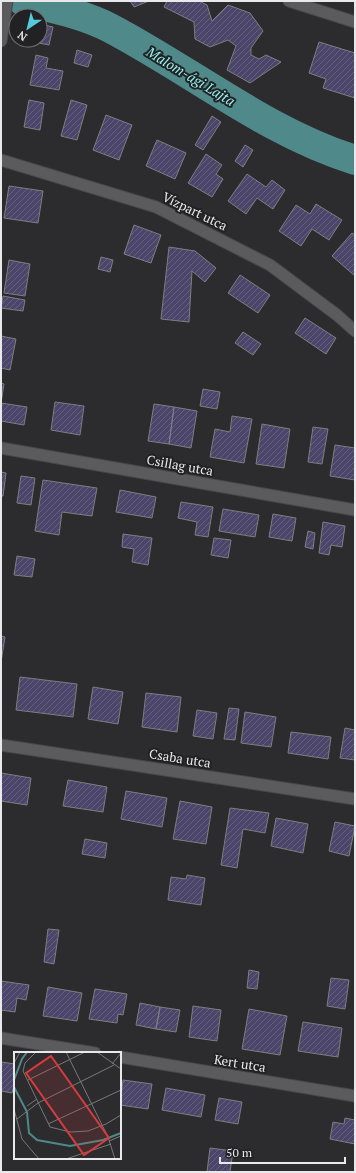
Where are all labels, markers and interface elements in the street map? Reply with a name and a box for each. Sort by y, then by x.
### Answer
north arrow [8,8,48,48]
text: N [14,28,30,44]
water label: Malom-ági Lajta [142,42,239,110]
street label: Vízpart utca [159,187,231,235]
street label: Csillag utca [145,450,215,480]
street label: Csaba utca [148,744,213,772]
street label: Kert utca [213,1050,268,1076]
inset map [14,1052,121,1159]
scale bar [220,1139,345,1165]
text: 50 m [226,1145,253,1160]

